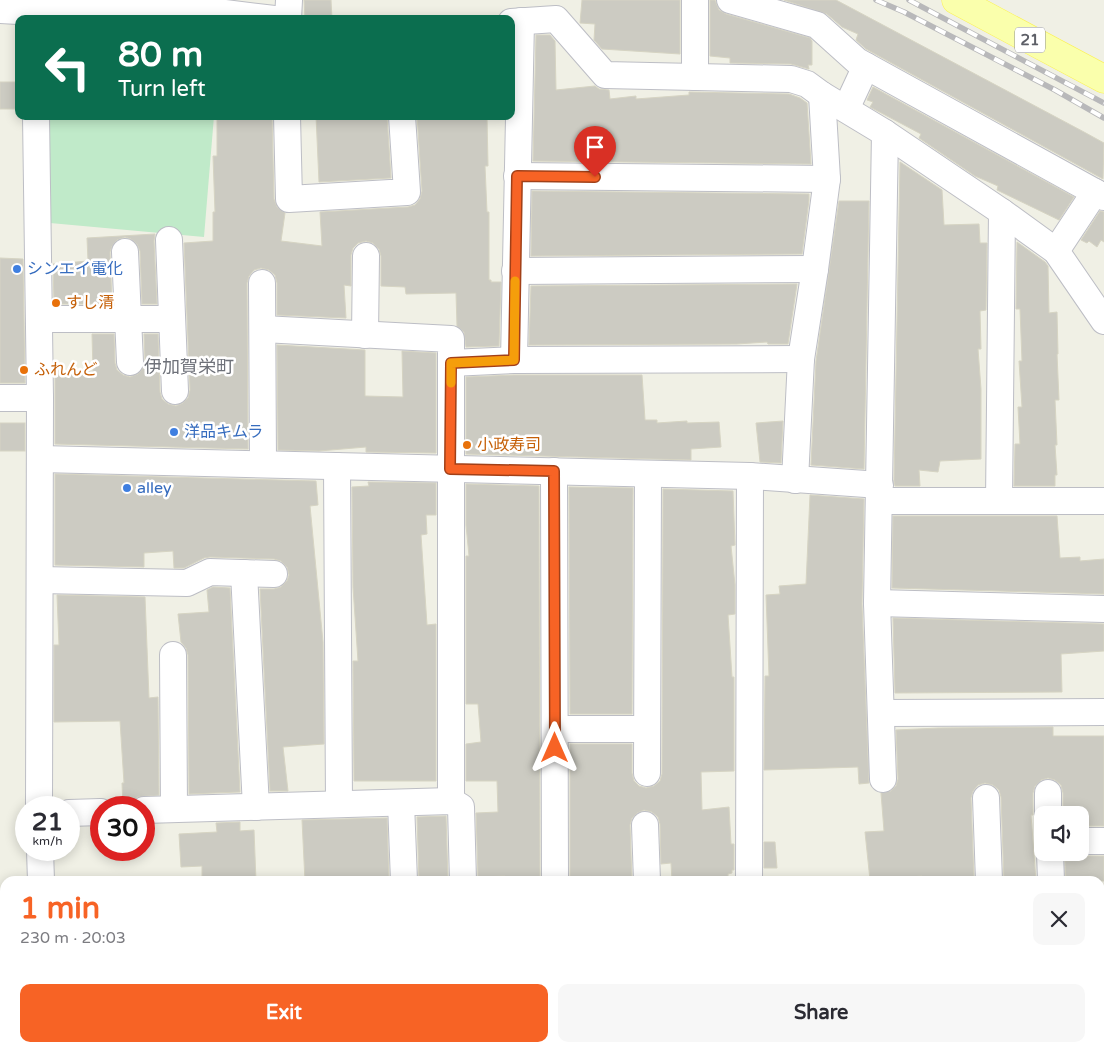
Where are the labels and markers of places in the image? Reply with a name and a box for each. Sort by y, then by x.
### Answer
pin [574,126,616,177]
place label: シンエイ電化 [27,259,123,279]
marker: シンエイ電化 [11,263,23,275]
place label: すし清 [66,293,114,313]
marker: すし清 [50,297,62,309]
place label: ふれんど [34,360,98,380]
marker: ふれんど [18,364,30,376]
place label: 洋品キムラ [184,422,263,442]
marker: 洋品キムラ [168,426,180,438]
place label: 小政寿司 [477,435,541,455]
marker: 小政寿司 [461,439,473,451]
place label: alley [137,478,172,498]
marker: alley [121,482,133,494]

